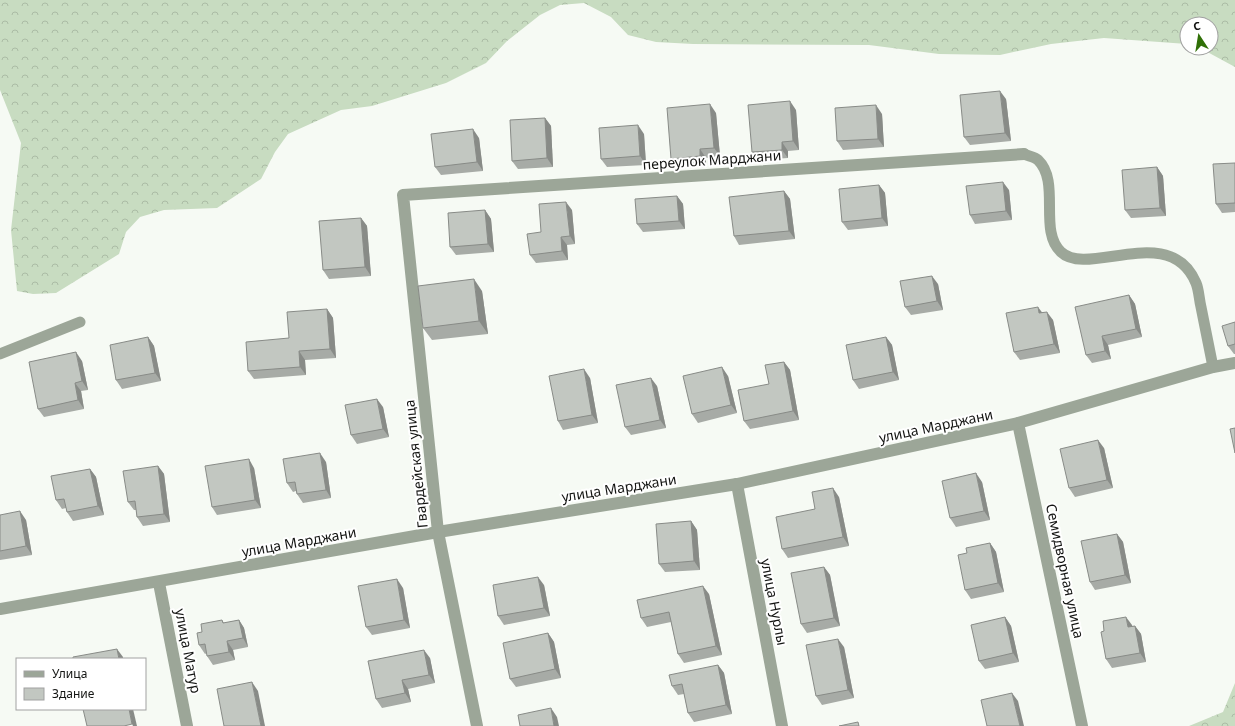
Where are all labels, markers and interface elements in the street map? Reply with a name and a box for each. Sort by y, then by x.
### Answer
north arrow [1179,16,1219,56]
text: С [1192,18,1202,34]
street label: переулок Марджани [642,145,782,174]
street label: Гвардейская улица [399,399,432,529]
street label: улица Марджани [877,404,995,447]
street label: улица Марджани [560,469,678,506]
street label: Семидворная улица [1042,502,1089,640]
street label: улица Марджани [240,522,358,561]
street label: улица Нурлы [757,557,792,647]
street label: улица Матур [171,607,206,695]
legend [16,658,146,710]
text: Улица [52,665,87,682]
text: Здание [52,685,95,702]

